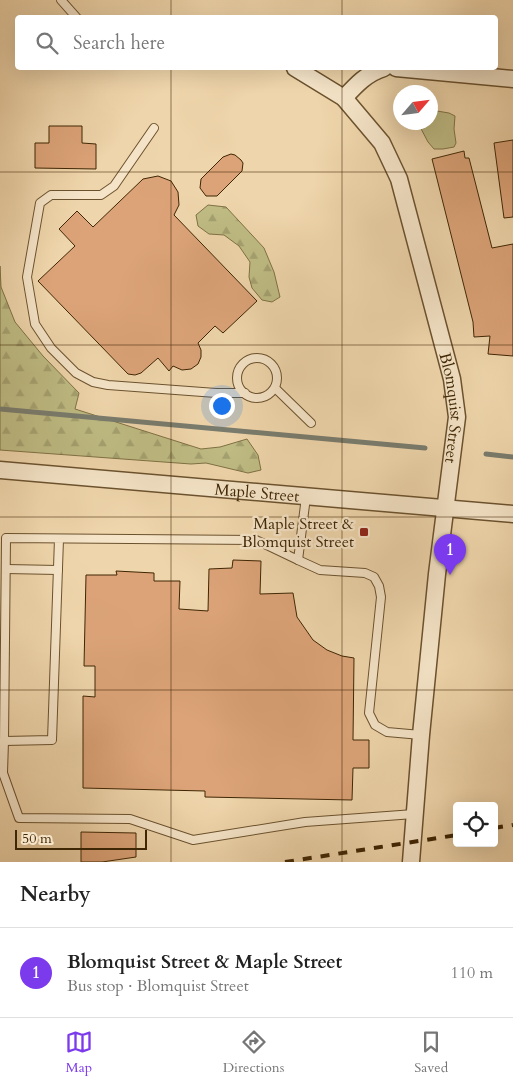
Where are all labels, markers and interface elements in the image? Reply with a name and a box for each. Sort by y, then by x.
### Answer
search box [15,15,498,70]
icon: search [33,29,61,57]
text: Search here [73,30,165,56]
north arrow [393,85,438,130]
street label: Blomquist Street [433,350,467,465]
your location [209,393,235,419]
street label: Maple Street [214,478,300,508]
place label: Maple Street & Blomquist Street [242,513,354,553]
marker: Maple Street & Blomquist Street [358,526,370,538]
pin: 1 [434,534,466,575]
map controls [453,802,498,847]
button: locate [453,802,498,847]
scale bar [15,827,148,850]
text: 50 m [22,829,52,848]
text: Nearby [20,880,91,909]
text: Blomquist Street & Maple Street [67,949,342,975]
text: 1 [32,962,40,984]
text: 110 m [451,962,493,984]
text: Bus stop · Blomquist Street [67,975,249,997]
tab: Map [65,1028,93,1077]
tab: Directions [223,1028,284,1077]
tab: Saved [414,1028,448,1077]

